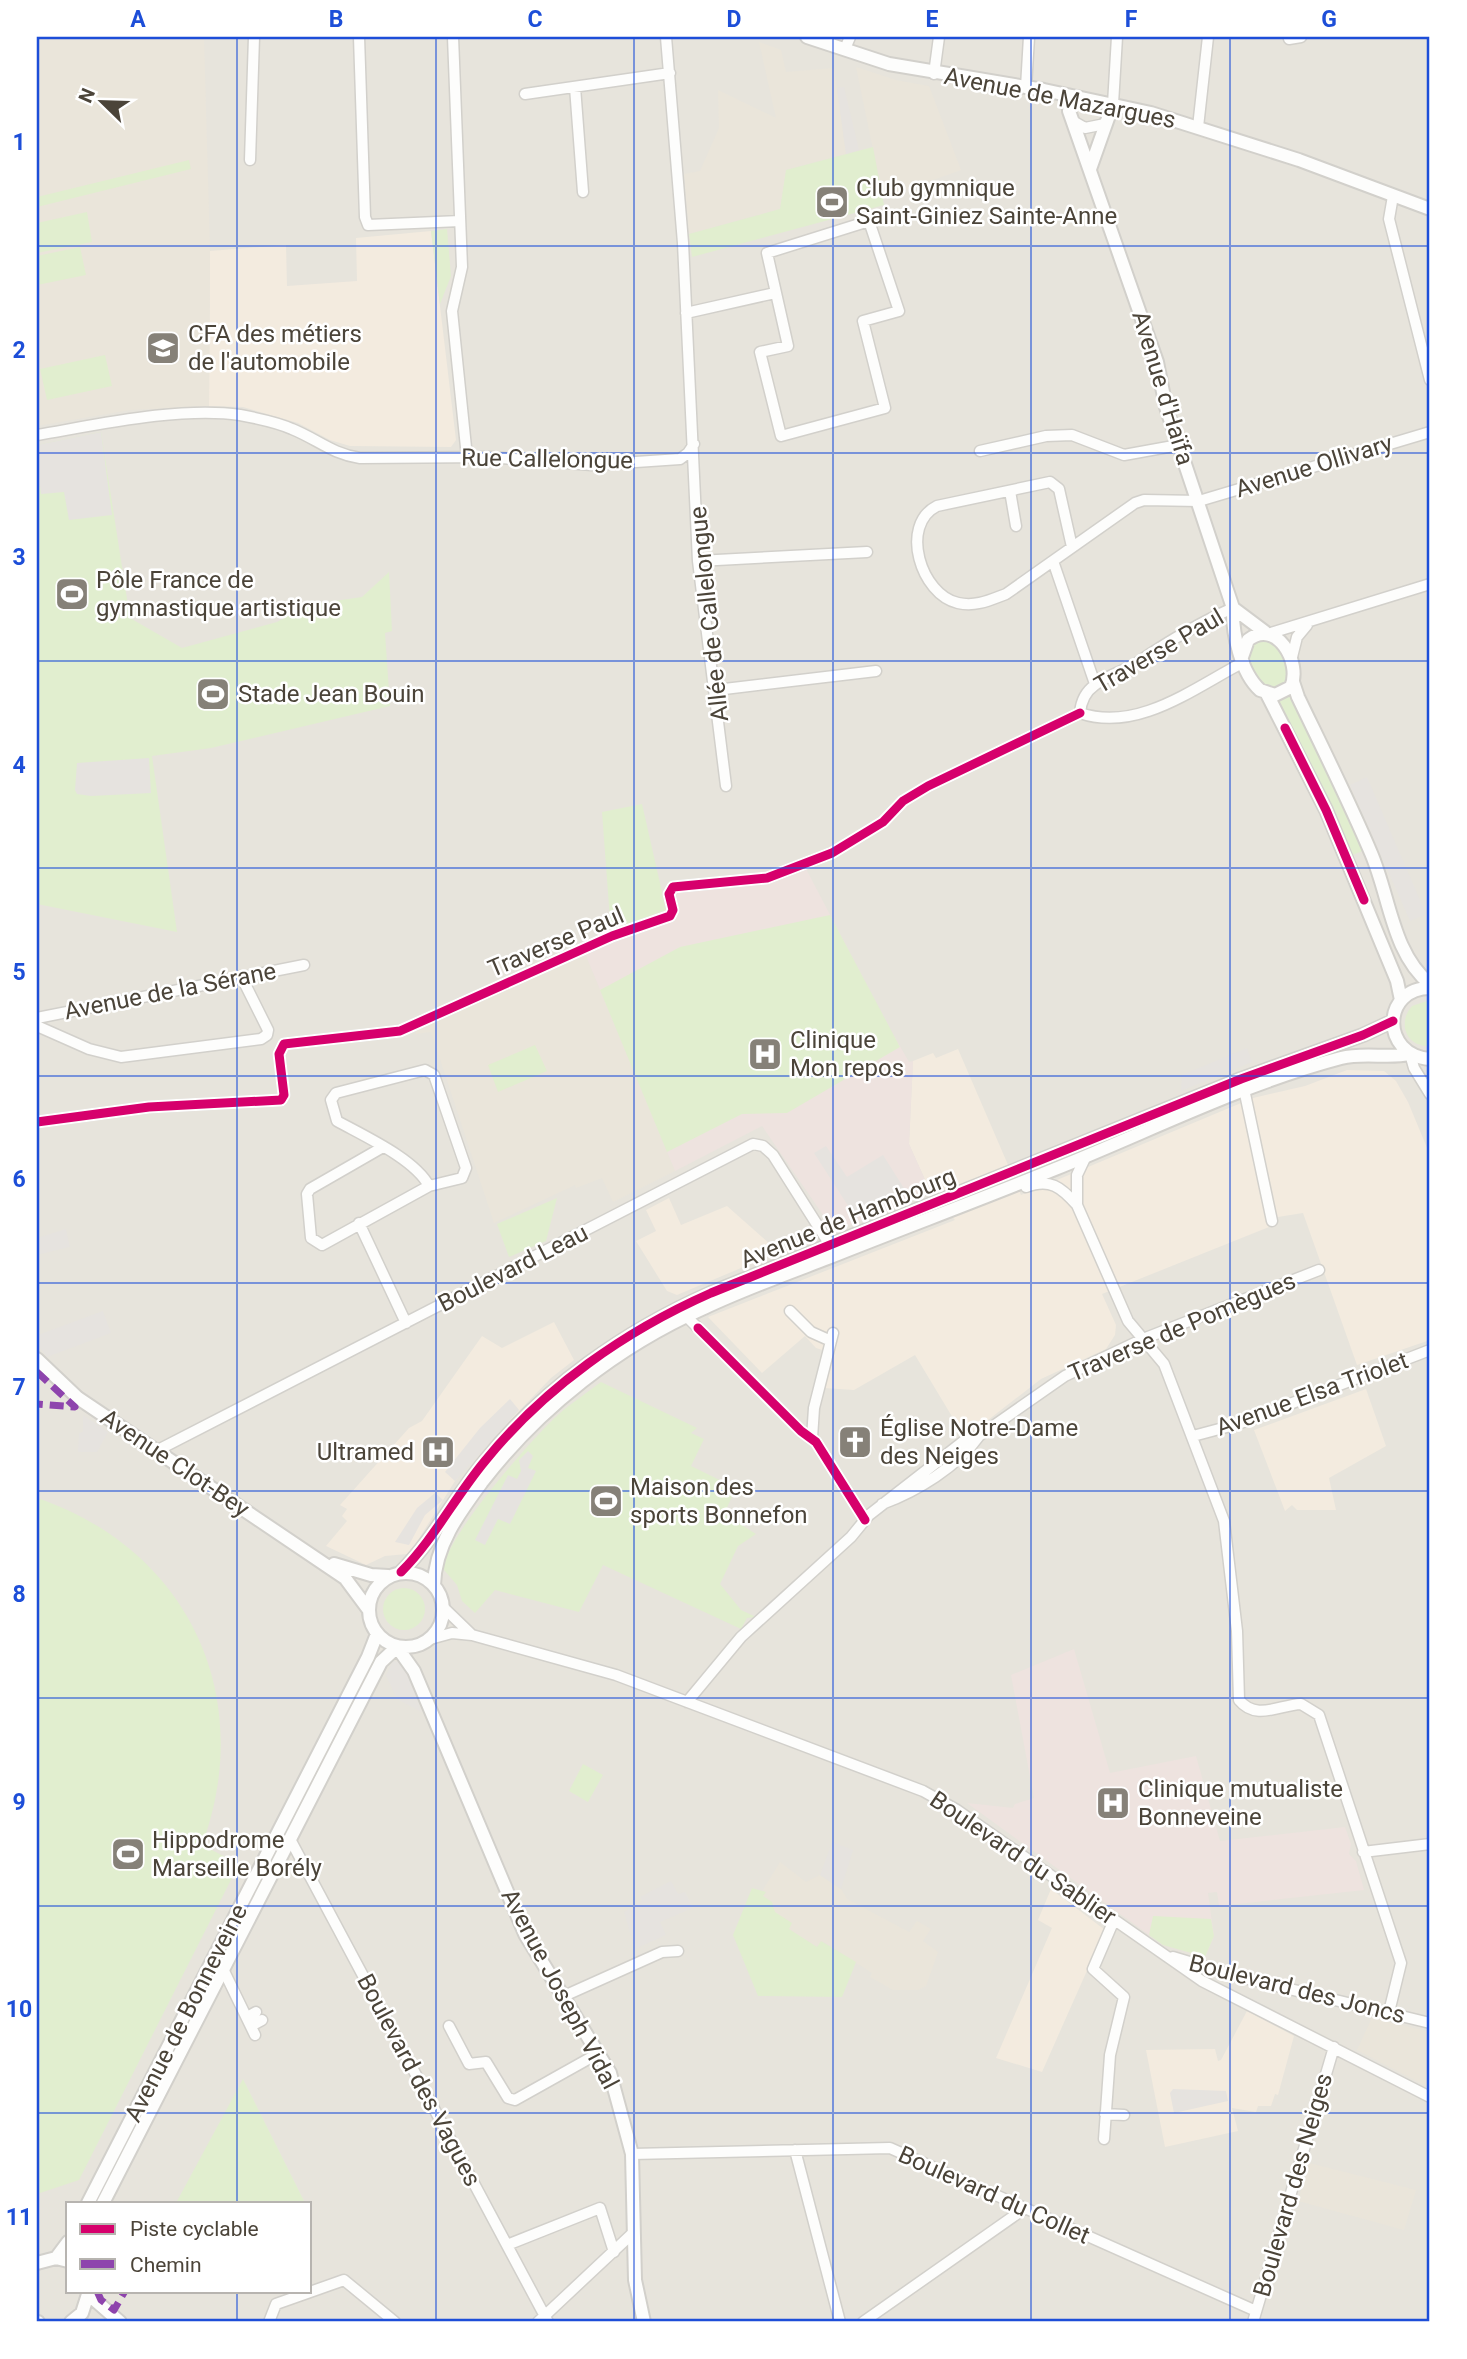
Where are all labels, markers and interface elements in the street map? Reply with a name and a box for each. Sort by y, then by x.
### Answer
text: A [130,6,146,33]
text: B [329,6,343,33]
text: C [527,6,543,33]
text: D [727,6,741,33]
text: E [926,6,939,33]
text: F [1125,6,1138,33]
text: G [1321,6,1337,33]
street label: Avenue de Mazargues [942,62,1178,134]
north arrow [66,66,136,136]
text: N [74,85,100,106]
text: 1 [12,129,26,156]
place label: Club gymnique Saint-Giniez Sainte-Anne [856,174,1117,230]
sports icon: Club gymnique Saint-Giniez Sainte-Anne [813,183,851,221]
street label: Avenue d'Haïfa [1126,308,1200,468]
place label: CFA des métiers de l'automobile [188,320,362,376]
school or university icon: CFA des métiers de l'automobile [144,329,182,367]
text: 2 [12,337,26,364]
street label: Avenue Ollivary [1232,429,1396,503]
street label: Rue Callelongue [461,444,633,474]
street label: Allée de Callelongue [684,505,734,723]
text: 3 [12,544,26,571]
place label: Pôle France de gymnastique artistique [96,566,341,622]
sports icon: Pôle France de gymnastique artistique [53,575,91,613]
street label: Traverse Paul [1089,603,1229,699]
sports icon: Stade Jean Bouin [194,675,232,713]
place label: Stade Jean Bouin [238,680,425,708]
text: 4 [12,752,26,779]
street label: Traverse Paul [484,901,628,983]
street label: Avenue de la Sérane [62,957,278,1025]
text: 5 [12,959,26,986]
place label: Clinique Mon repos [790,1026,904,1082]
hospital icon: Clinique Mon repos [746,1035,784,1073]
street label: Avenue de Hambourg [736,1162,960,1274]
text: 6 [12,1166,26,1193]
street label: Boulevard Leau [434,1218,592,1318]
street label: Traverse de Pomègues [1064,1266,1300,1388]
street label: Avenue Elsa Triolet [1212,1346,1412,1442]
text: 7 [12,1374,26,1401]
street label: Avenue Clot-Bey [95,1403,255,1523]
place label: Église Notre-Dame des Neiges [880,1414,1078,1470]
church icon: Église Notre-Dame des Neiges [836,1423,874,1461]
hospital icon: Ultramed [419,1433,457,1471]
place label: Ultramed [317,1438,414,1466]
place label: Maison des sports Bonnefon [630,1473,808,1529]
sports icon: Maison des sports Bonnefon [587,1482,625,1520]
text: 8 [12,1581,26,1608]
place label: Clinique mutualiste Bonneveine [1138,1775,1343,1831]
hospital icon: Clinique mutualiste Bonneveine [1094,1784,1132,1822]
street label: Boulevard du Sablier [925,1785,1121,1931]
text: 9 [12,1789,26,1816]
place label: Hippodrome Marseille Borély [152,1826,323,1882]
sports icon: Hippodrome Marseille Borély [109,1835,147,1873]
street label: Avenue Joseph Vidal [495,1884,625,2094]
street label: Avenue de Bonneveine [119,1900,253,2126]
street label: Boulevard des Joncs [1186,1949,1408,2029]
street label: Boulevard des Vagues [351,1969,487,2191]
text: 10 [6,1996,32,2023]
street label: Boulevard des Neiges [1248,2070,1338,2300]
street label: Boulevard du Collet [894,2140,1094,2250]
legend [66,2202,312,2292]
text: 11 [6,2204,32,2231]
text: Piste cyclable [130,2217,259,2241]
text: Chemin [130,2253,202,2277]

